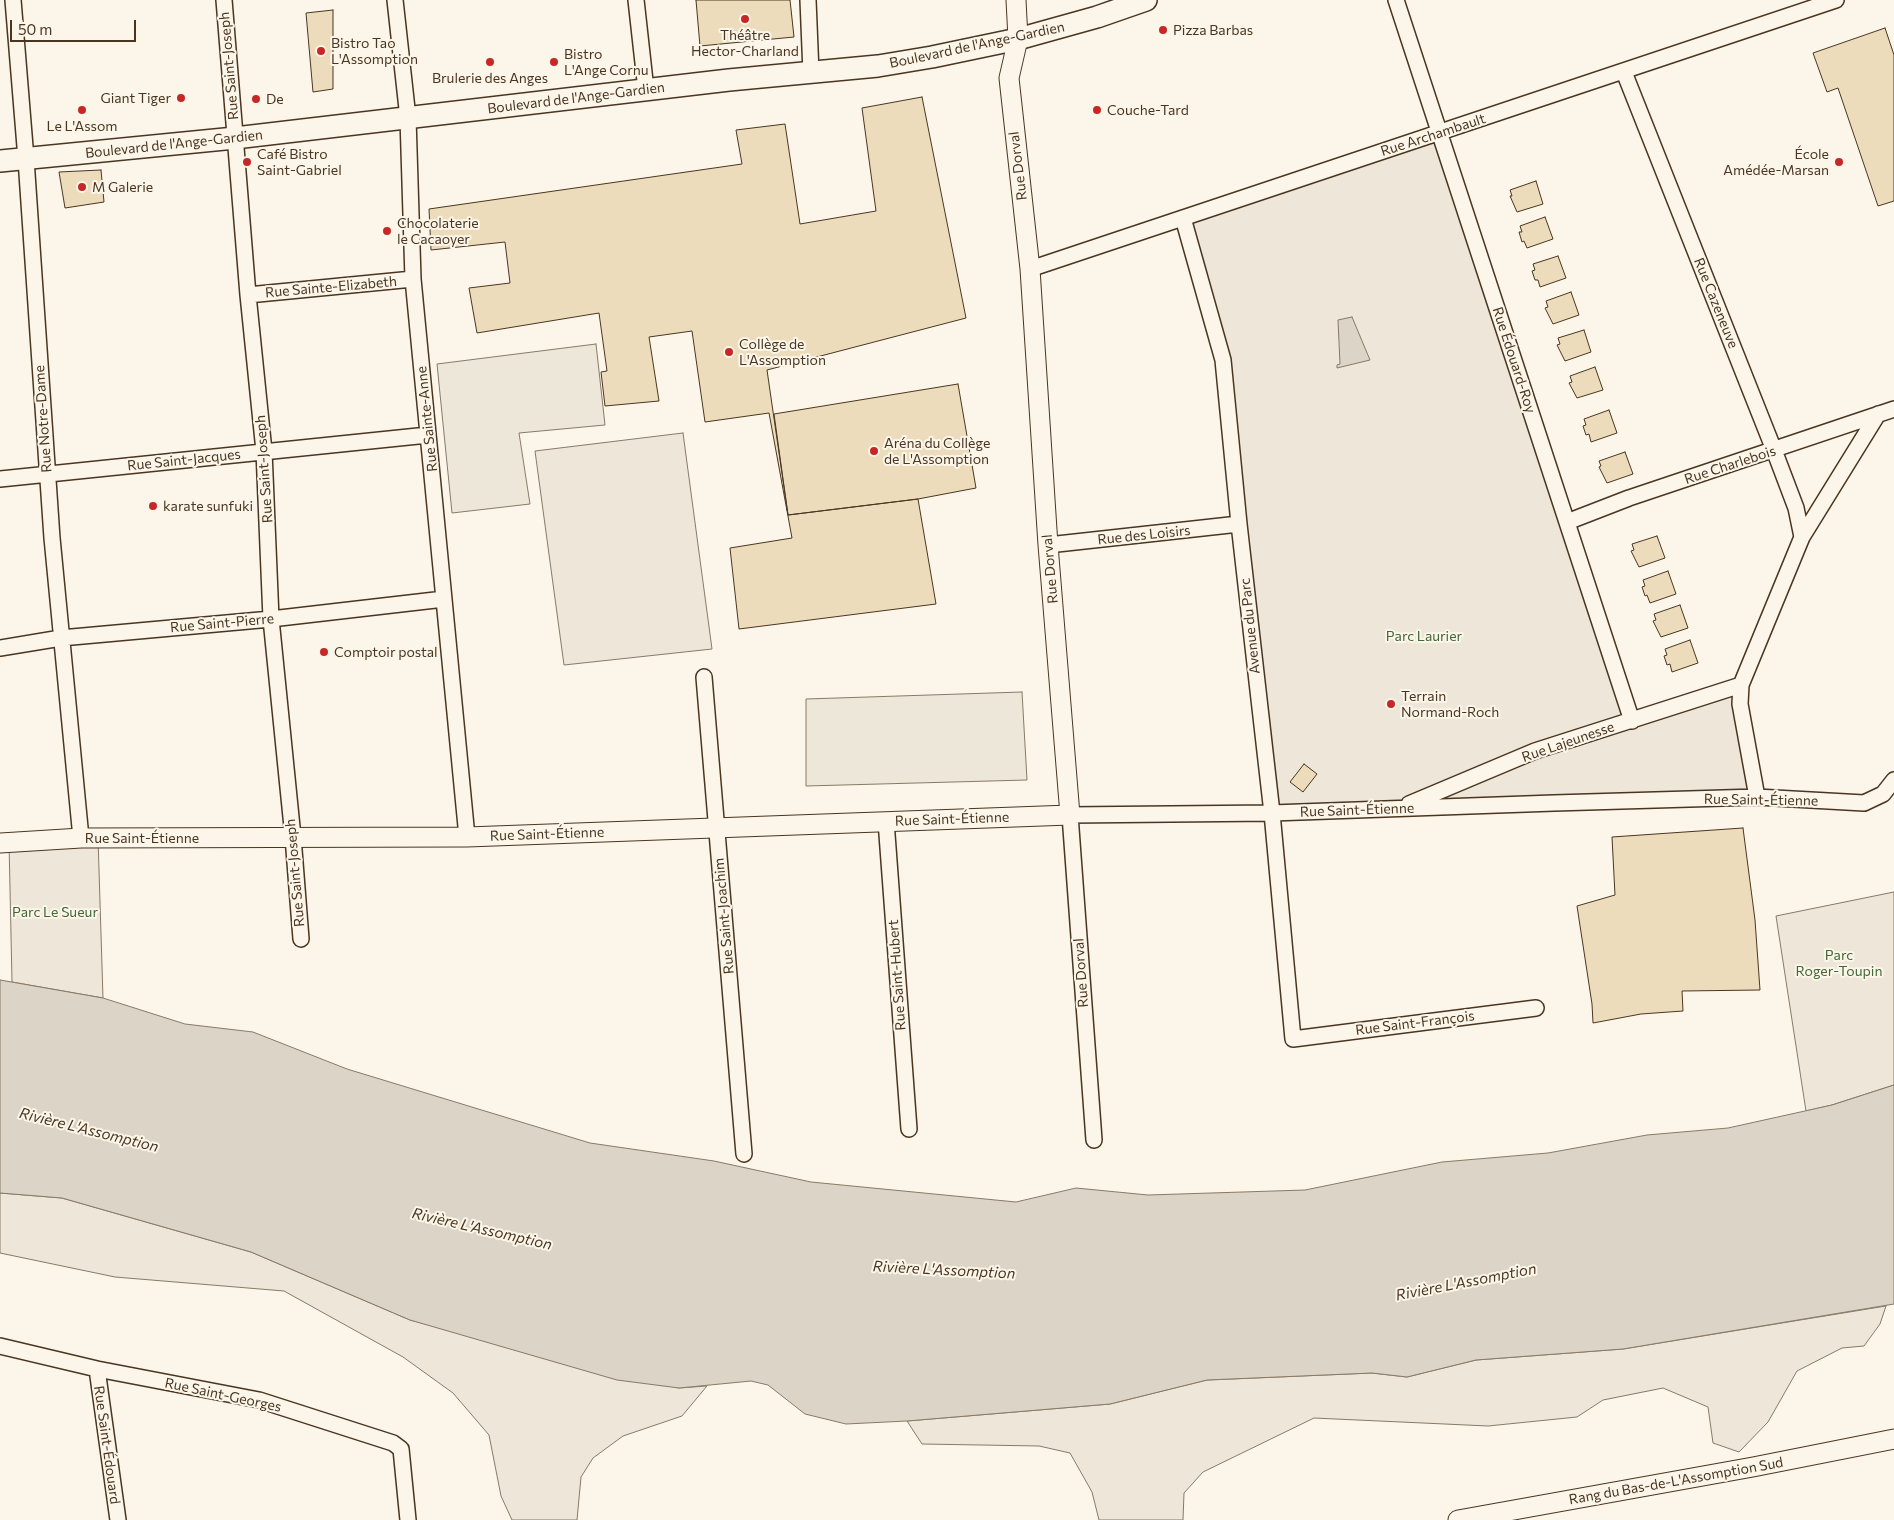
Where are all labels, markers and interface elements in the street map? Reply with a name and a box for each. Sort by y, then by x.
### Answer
scale bar [12,10,139,42]
street label: Rue Saint-Joseph [216,11,242,121]
marker: Théâtre Hector-Charland [739,13,751,25]
street label: Boulevard de l'Ange-Gardien [888,18,1066,72]
text: 50 m [18,20,52,38]
place label: Pizza Barbas [1173,22,1253,38]
marker: Pizza Barbas [1157,24,1169,36]
place label: Théâtre Hector-Charland [691,27,799,59]
place label: Bistro Tao L'Assomption [331,35,418,68]
marker: Bistro Tao L'Assomption [315,45,327,57]
place label: Bistro L'Ange Cornu [564,46,649,78]
marker: Brulerie des Anges [484,56,496,68]
marker: Bistro L'Ange Cornu [548,56,560,68]
place label: Brulerie des Anges [432,70,548,86]
street label: Boulevard de l'Ange-Gardien [486,79,666,117]
place label: Giant Tiger [100,90,171,106]
place label: De [266,91,284,107]
marker: Giant Tiger [175,92,187,104]
marker: De [250,93,262,105]
place label: Couche-Tard [1107,102,1189,118]
marker: Le L'Assom [76,104,88,116]
marker: Couche-Tard [1091,104,1103,116]
street label: Rue Archambault [1378,110,1488,160]
place label: Le L'Assom [46,118,118,134]
street label: Boulevard de l'Ange-Gardien [84,126,264,162]
street label: Rue Dorval [1005,131,1031,201]
place label: Café Bistro Saint-Gabriel [257,146,342,178]
place label: École Amédée-Marsan [1723,146,1829,178]
marker: Café Bistro Saint-Gabriel [241,156,253,168]
marker: École Amédée-Marsan [1833,156,1845,168]
place label: M Galerie [92,179,153,195]
marker: M Galerie [76,181,88,193]
place label: Chocolaterie le Cacaoyer [397,215,479,248]
marker: Chocolaterie le Cacaoyer [381,225,393,237]
street label: Rue Cazeneuve [1690,255,1742,351]
street label: Rue Sainte-Elizabeth [264,273,398,301]
street label: Rue Édouard-Roy [1489,305,1539,415]
place label: Collège de L'Assomption [739,336,826,368]
marker: Collège de L'Assomption [723,346,735,358]
street label: Rue Notre-Dame [31,365,55,473]
street label: Rue Sainte-Anne [413,365,441,473]
street label: Rue Saint-Joseph [252,414,276,524]
place label: Aréna du Collège de L'Assomption [884,435,990,468]
street label: Rue Charlebois [1682,442,1778,488]
marker: Aréna du Collège de L'Assomption [868,445,880,457]
street label: Rue Saint-Jacques [126,446,242,474]
place label: karate sunfuki [163,498,253,514]
marker: karate sunfuki [147,500,159,512]
street label: Rue des Loisirs [1097,522,1191,548]
street label: Rue Dorval [1039,534,1061,604]
street label: Avenue du Parc [1237,577,1263,675]
street label: Rue Saint-Pierre [169,610,275,636]
park label: Parc Laurier [1386,628,1462,644]
place label: Comptoir postal [334,644,438,660]
marker: Comptoir postal [318,646,330,658]
place label: Terrain Normand-Roch [1401,688,1499,720]
marker: Terrain Normand-Roch [1385,698,1397,710]
street label: Rue Lajeunesse [1519,718,1617,766]
street label: Rue Saint-Étienne [1704,791,1818,809]
street label: Rue Saint-Étienne [1300,800,1414,820]
street label: Rue Saint-Étienne [895,809,1009,829]
street label: Rue Saint-Joseph [282,818,308,928]
street label: Rue Saint-Étienne [490,824,604,844]
street label: Rue Saint-Étienne [85,830,199,846]
street label: Rue Saint-Joachim [711,857,737,975]
park label: Parc Le Sueur [12,904,98,920]
street label: Rue Saint-Hubert [885,919,909,1031]
street label: Rue Dorval [1070,938,1092,1008]
park label: Parc Roger-Toupin [1796,947,1882,980]
street label: Rue Saint-François [1354,1007,1476,1039]
water label: Rivière L'Assomption [17,1104,161,1156]
water label: Rivière L'Assomption [410,1204,554,1254]
water label: Rivière L'Assomption [872,1257,1016,1283]
water label: Rivière L'Assomption [1394,1260,1538,1304]
street label: Rue Saint-Georges [163,1374,283,1416]
street label: Rue Saint-Édouard [90,1385,124,1505]
street label: Rang du Bas-de-L'Assomption Sud [1568,1454,1784,1508]

